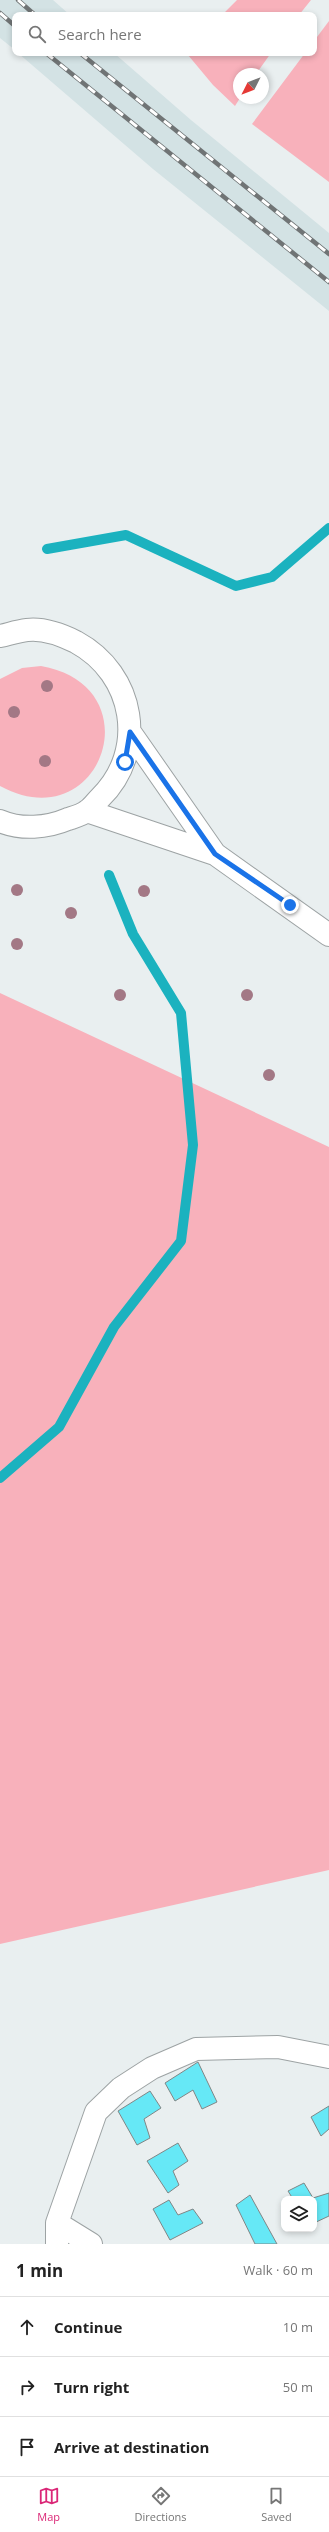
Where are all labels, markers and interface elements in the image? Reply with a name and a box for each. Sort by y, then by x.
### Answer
search box [12,12,317,56]
icon: search [26,23,48,45]
text: Search here [58,24,142,44]
north arrow [233,68,269,104]
route start [116,753,134,771]
route end [281,896,299,914]
map controls [281,2196,317,2232]
button: layers [281,2196,317,2232]
text: 1 min [16,2259,63,2282]
text: Walk · 60 m [243,2261,313,2279]
icon: ahead [16,2316,38,2338]
text: Continue [54,2317,122,2337]
text: 10 m [283,2318,313,2336]
icon: right [16,2376,38,2398]
text: Turn right [54,2377,129,2397]
text: 50 m [283,2378,313,2396]
icon: arrive [16,2436,38,2458]
text: Arrive at destination [54,2437,209,2457]
tab: Map [37,2485,60,2524]
tab: Directions [135,2485,187,2524]
tab: Saved [261,2485,292,2524]

